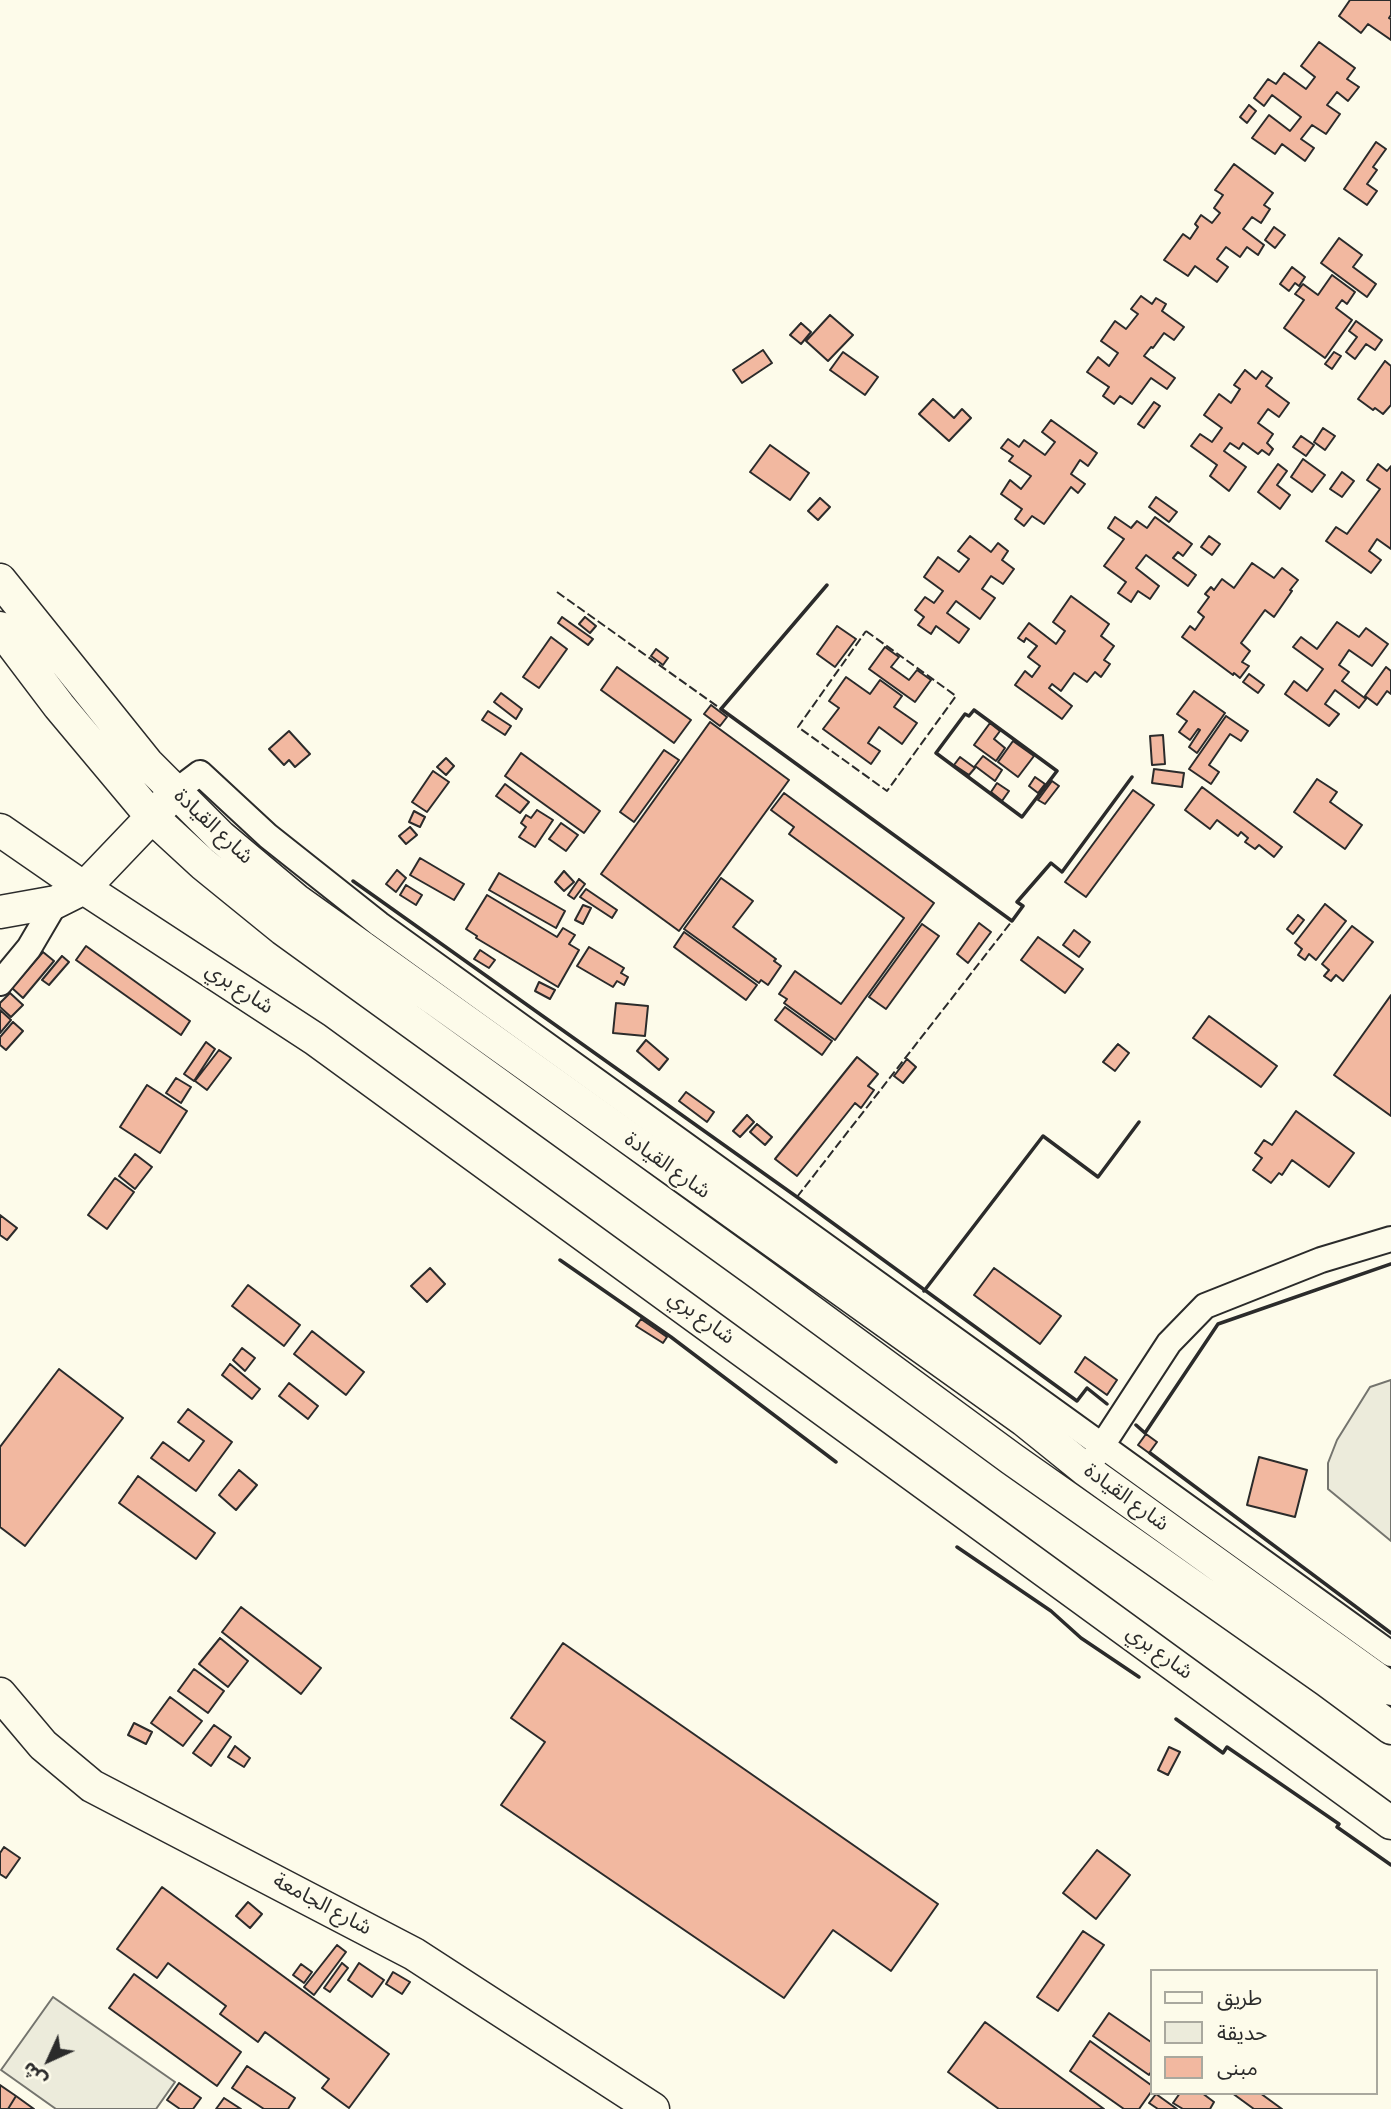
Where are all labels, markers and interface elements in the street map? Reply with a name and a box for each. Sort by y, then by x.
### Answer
street label: شارع القيادة [168,784,258,870]
street label: شارع بري [200,958,278,1020]
street label: شارع القيادة [619,1127,715,1205]
street label: شارع بري [663,1286,739,1350]
street label: شارع القيادة [1078,1459,1174,1537]
street label: شارع بري [1121,1621,1197,1685]
street label: شارع الجامعة [268,1869,376,1941]
legend [1150,1969,1377,2095]
text: طريق [1217,1983,1262,2012]
text: حديقة [1217,2018,1267,2047]
north arrow [14,2025,84,2095]
text: مبنى [1217,2053,1258,2082]
text: ش [16,2056,53,2093]

